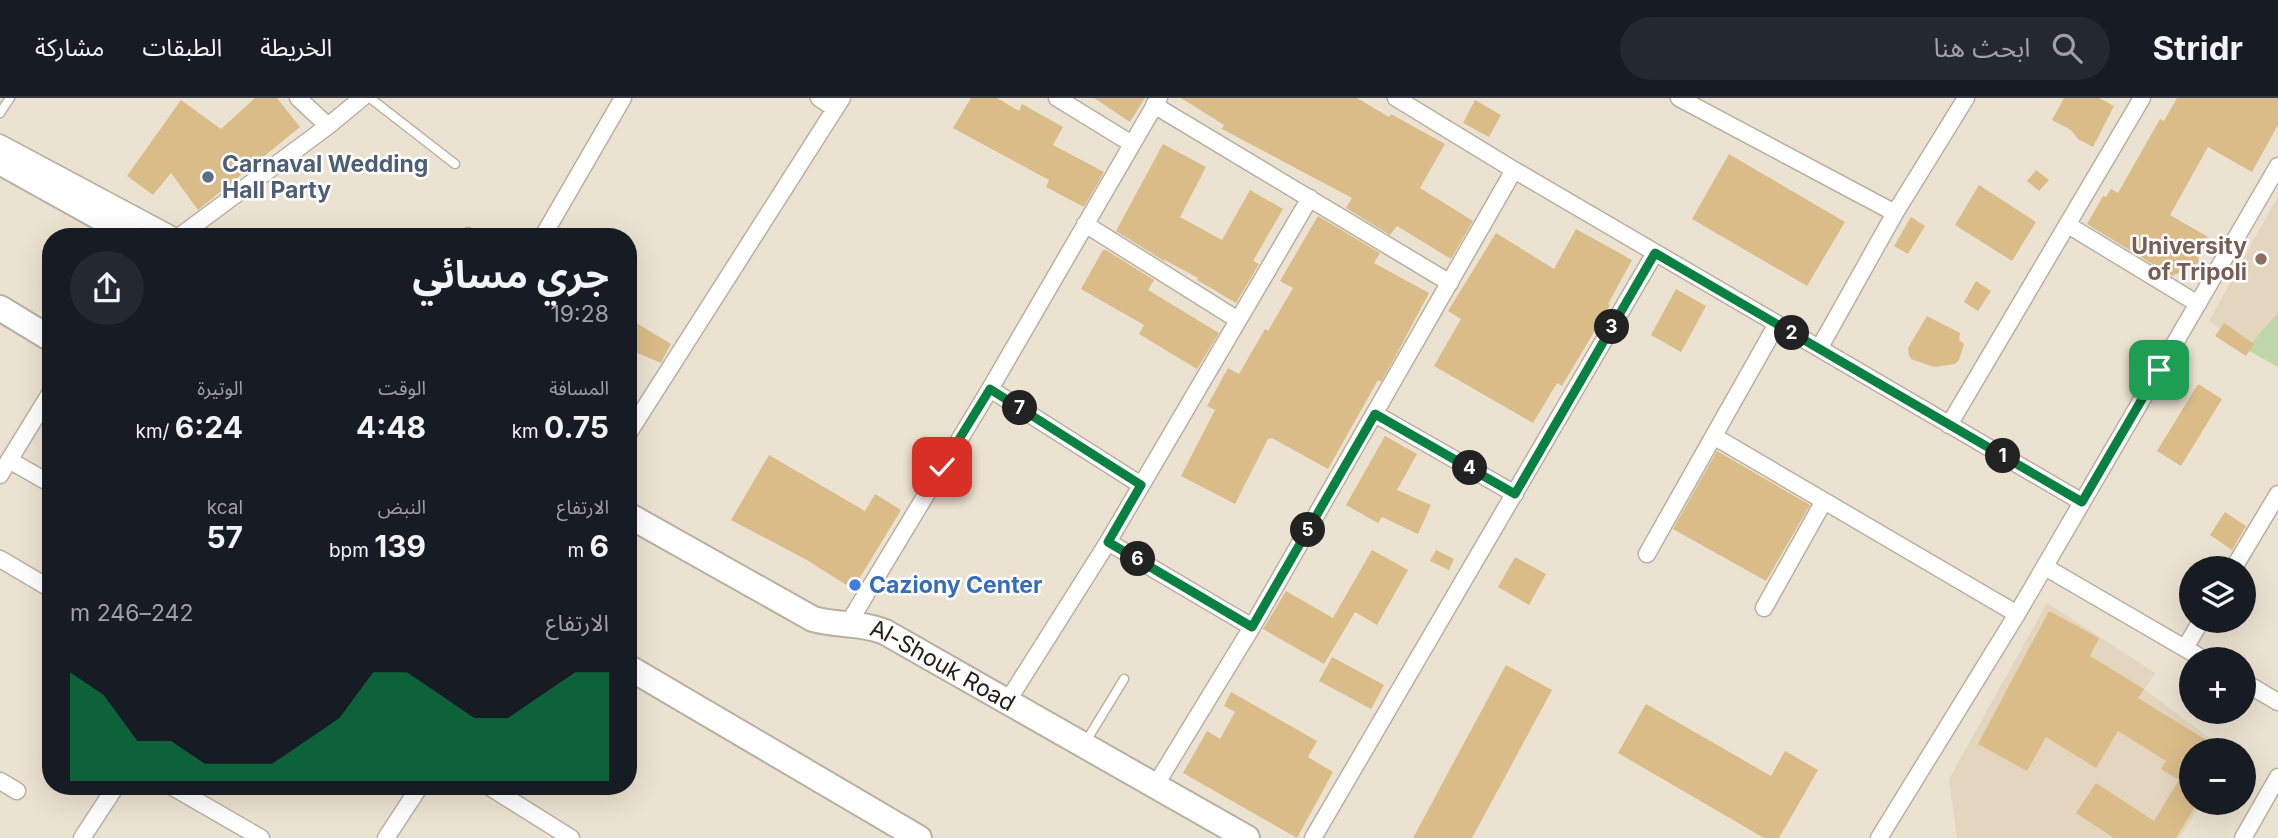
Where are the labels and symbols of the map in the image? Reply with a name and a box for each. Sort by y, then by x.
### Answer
place label: Carnaval Wedding Hall Party [222,150,428,204]
marker: Carnaval Wedding Hall Party [200,169,216,185]
place label: University of Tripoli [2131,232,2247,286]
marker: University of Tripoli [2253,251,2269,267]
pin: 3 [1594,310,1630,344]
pin: 2 [1774,316,1810,350]
pin [2129,340,2189,400]
pin: 7 [1002,390,1038,426]
pin [912,437,972,497]
pin: 1 [1986,438,2021,474]
pin: 4 [1452,450,1488,486]
pin: 5 [1290,512,1326,548]
pin: 6 [1120,542,1156,576]
place label: Caziony Center [869,571,1042,599]
marker: Caziony Center [847,577,863,593]
street label: Al-Shouk Road [867,614,1020,717]

